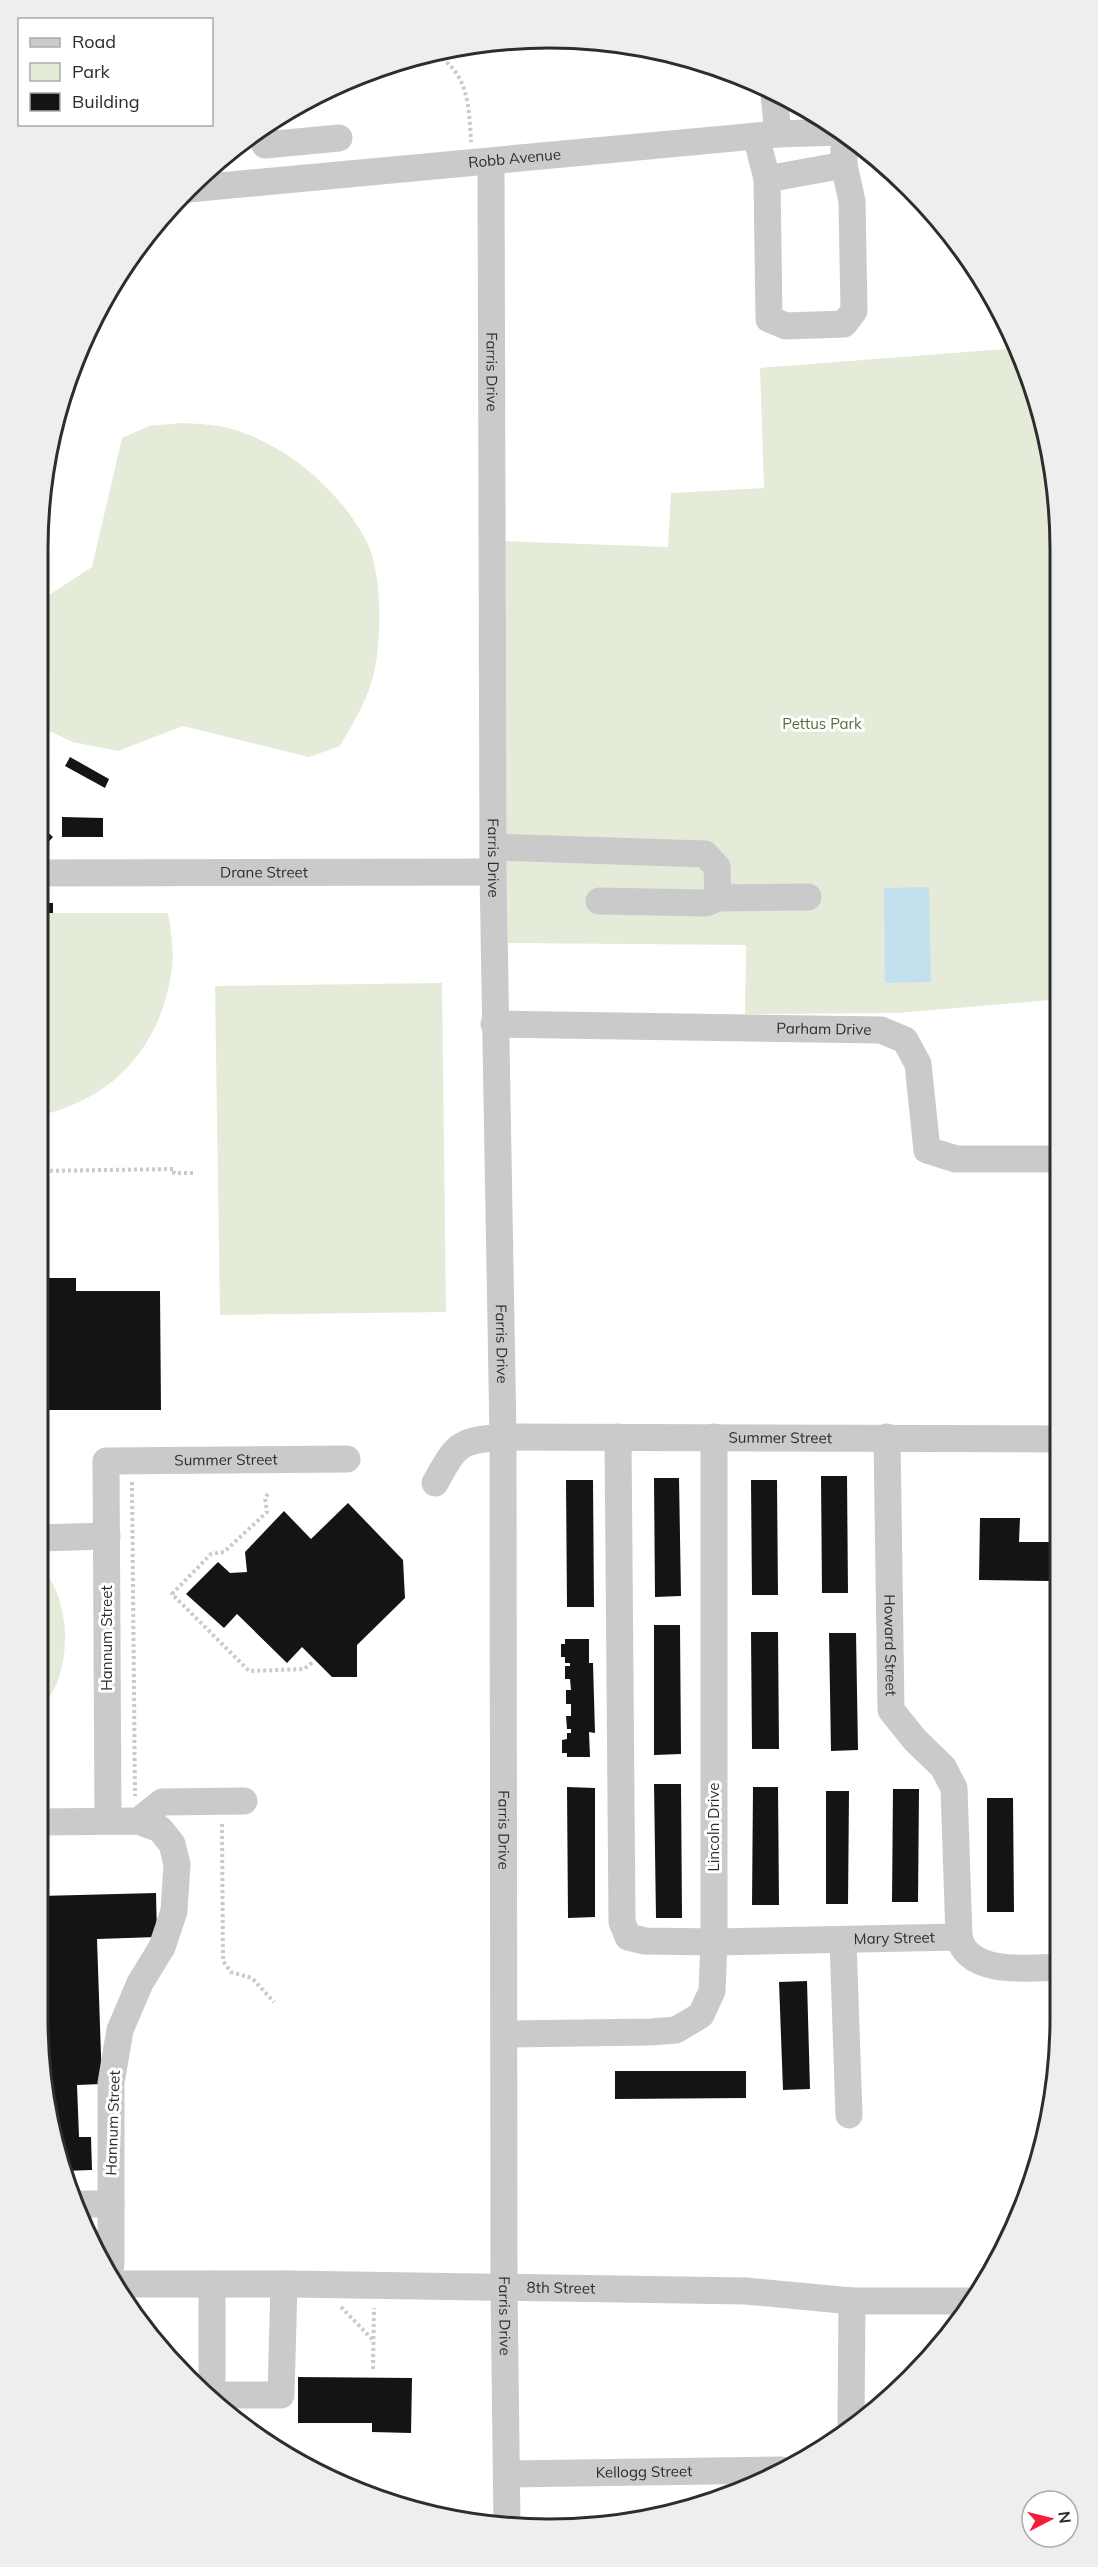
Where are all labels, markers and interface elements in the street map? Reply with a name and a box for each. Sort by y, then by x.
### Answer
legend [18,18,213,126]
text: Road [72,30,116,53]
text: Park [72,60,111,83]
text: Building [72,90,140,113]
street label: Robb Avenue [467,144,562,172]
street label: Farris Drive [482,332,502,412]
park label: Pettus Park [782,714,862,733]
street label: Farris Drive [484,818,503,898]
street label: Drane Street [220,862,308,882]
street label: Parham Drive [776,1018,872,1039]
street label: Farris Drive [492,1304,512,1384]
street label: Summer Street [728,1428,832,1447]
street label: Summer Street [174,1450,278,1469]
street label: Hannum Street [97,1585,116,1691]
street label: Howard Street [880,1594,901,1696]
street label: Lincoln Drive [704,1783,723,1871]
street label: Farris Drive [494,1790,514,1870]
street label: Mary Street [854,1927,935,1948]
street label: Hannum Street [101,2070,124,2176]
street label: Farris Drive [495,2276,515,2356]
street label: 8th Street [527,2278,595,2298]
street label: Kellogg Street [595,2461,693,2482]
north arrow [1020,2489,1080,2549]
text: N [1054,2510,1076,2524]

